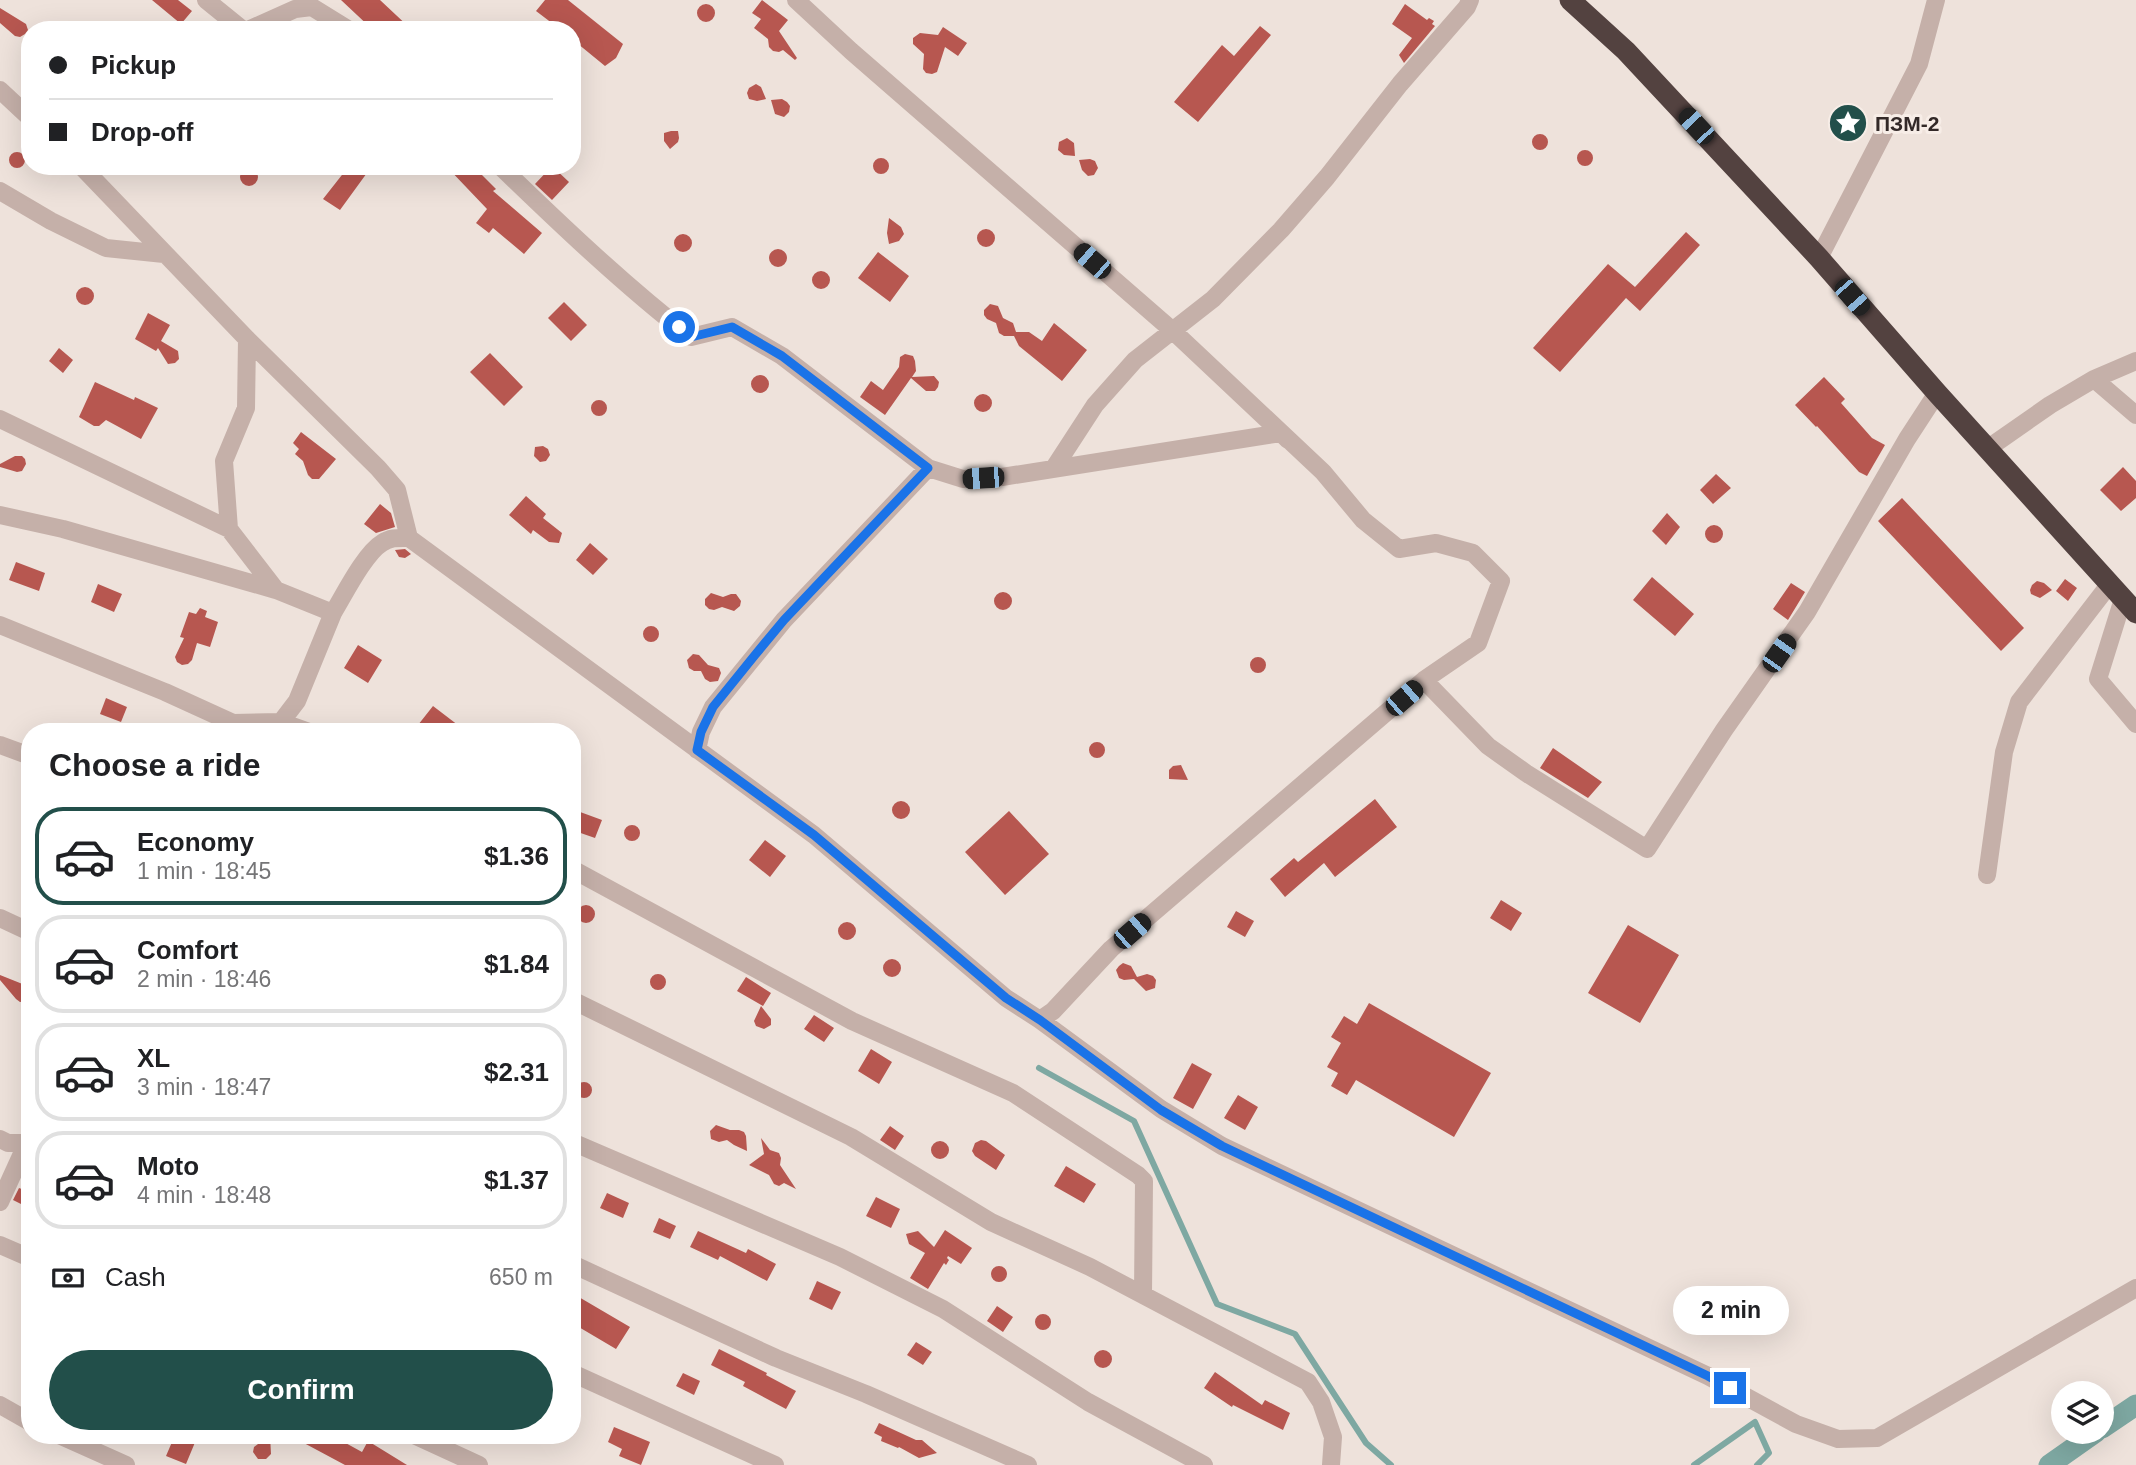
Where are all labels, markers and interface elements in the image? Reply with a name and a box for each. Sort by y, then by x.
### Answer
text: Pickup [91,50,176,80]
place icon: ПЗМ-2 [1827,102,1869,144]
car [1674,103,1719,149]
place label: ПЗМ-2 [1875,112,1939,135]
text: Drop-off [91,117,194,147]
car [1070,239,1115,283]
car [1831,274,1874,320]
route start [663,311,695,343]
car [962,466,1005,490]
car [1759,630,1800,676]
car [1382,676,1427,720]
text: Choose a ride [49,747,261,783]
icon: car [53,825,116,888]
text: Economy [137,827,254,857]
text: $1.36 [484,841,549,871]
text: 1 min · 18:45 [137,858,271,884]
car [1110,909,1155,953]
icon: car [53,933,116,996]
text: Comfort [137,935,238,965]
text: $1.84 [484,949,549,979]
text: 2 min · 18:46 [137,966,271,992]
icon: car [53,1041,116,1104]
text: XL [137,1043,170,1073]
text: $2.31 [484,1057,549,1087]
text: 3 min · 18:47 [137,1074,271,1100]
icon: car [53,1149,116,1212]
text: Moto [137,1151,199,1181]
text: $1.37 [484,1165,549,1195]
text: 4 min · 18:48 [137,1182,271,1208]
icon: cash [49,1259,87,1297]
text: Cash [105,1262,166,1292]
text: 650 m [489,1264,553,1290]
callout: 2 min [1672,1286,1788,1336]
text: 2 min [1701,1297,1761,1323]
button: Confirm [49,1350,553,1430]
route end [1714,1372,1746,1404]
map controls [2051,1381,2114,1444]
button: layers [2051,1381,2114,1444]

